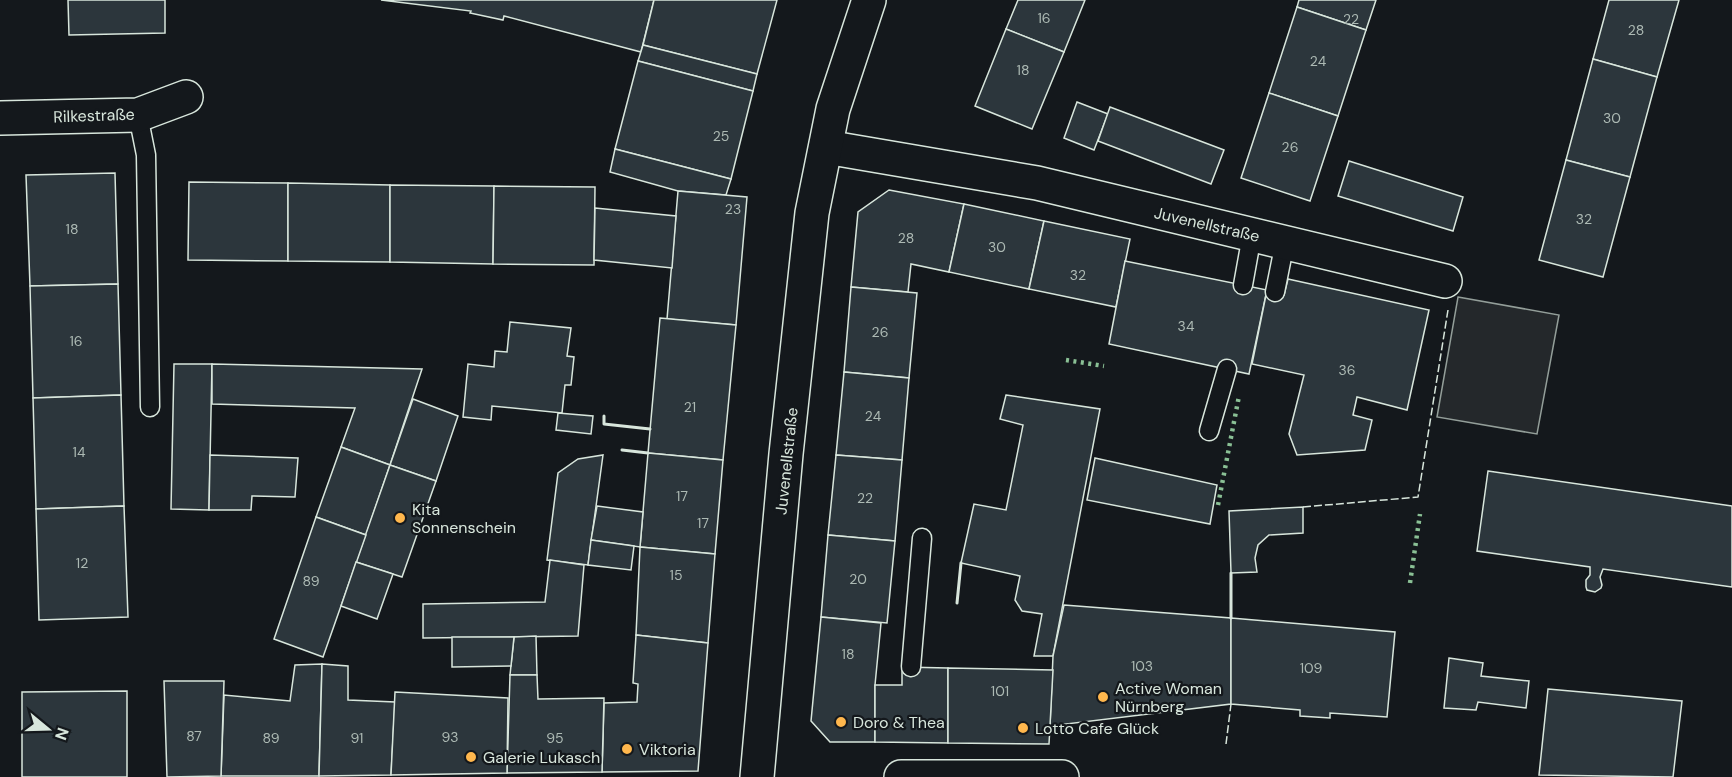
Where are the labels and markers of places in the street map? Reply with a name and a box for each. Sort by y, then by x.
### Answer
place label: Kita Sonnenschein [412,499,516,538]
marker: Kita Sonnenschein [393,511,407,525]
place label: Active Woman Nürnberg [1115,678,1222,717]
marker: Active Woman Nürnberg [1096,690,1110,704]
place label: Doro & Thea [853,712,945,733]
marker: Doro & Thea [834,715,848,729]
place label: Lotto Cafe Glück [1035,718,1159,739]
marker: Lotto Cafe Glück [1016,721,1030,735]
place label: Viktoria [639,739,696,760]
marker: Viktoria [620,742,634,756]
place label: Galerie Lukasch [483,747,600,768]
marker: Galerie Lukasch [464,750,478,764]

